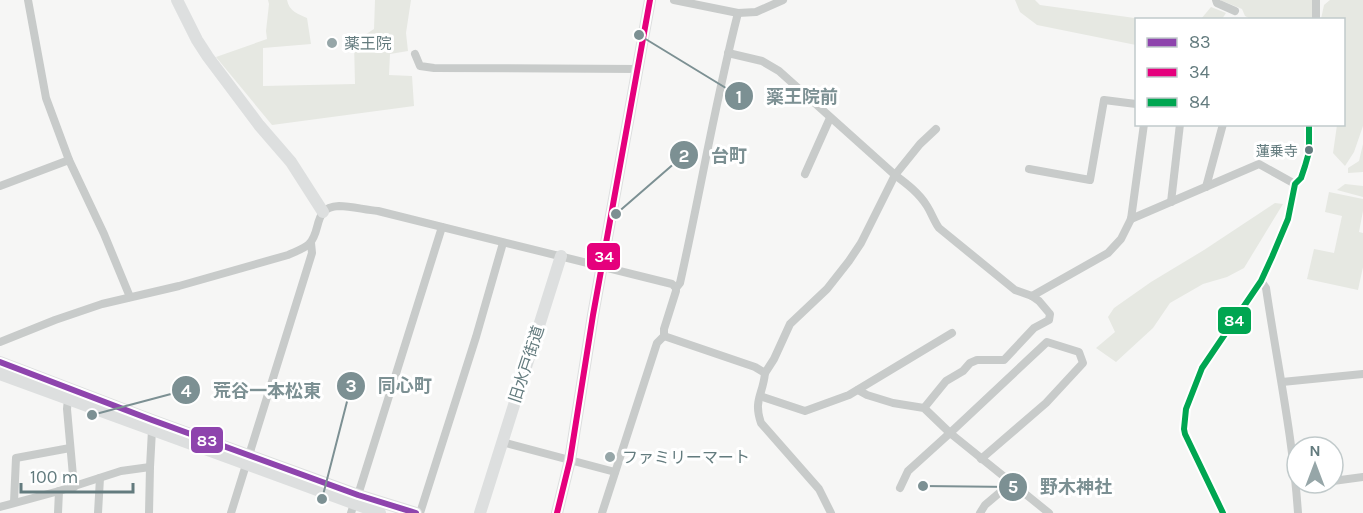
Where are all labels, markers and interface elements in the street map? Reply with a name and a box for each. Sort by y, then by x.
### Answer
legend [1135,18,1345,126]
text: 83 [1189,31,1211,53]
place label: 薬王院 [344,34,392,53]
marker: 薬王院 [325,36,339,50]
text: 34 [1189,61,1210,83]
callout: 薬王院前 [724,78,850,114]
text: 1 [736,86,742,108]
text: 薬王院前 [766,86,838,108]
text: 84 [1189,91,1210,113]
callout: 台町 [669,137,759,173]
place label: 蓮乗寺 [1256,143,1298,160]
marker: 蓮乗寺 [1303,144,1315,156]
text: 2 [679,145,689,167]
text: 台町 [711,145,747,167]
line badge: 34 [586,242,621,271]
text: 34 [594,247,614,266]
line badge: 84 [1217,306,1252,335]
text: 84 [1224,311,1244,330]
street label: 旧水戸街道 [505,323,548,405]
callout: 同心町 [336,368,444,404]
callout: 荒谷一本松東 [171,372,333,408]
text: 3 [345,375,357,397]
text: 同心町 [378,375,432,397]
text: 4 [181,380,192,402]
text: 荒谷一本松東 [213,380,321,402]
line badge: 83 [190,426,224,454]
text: 83 [197,431,217,450]
north arrow [1285,435,1345,495]
text: N [1309,441,1321,460]
place label: ファミリーマート [622,448,750,467]
marker: ファミリーマート [603,450,617,464]
scale bar [21,456,134,494]
text: 100 m [30,466,78,488]
callout: 野木神社 [998,469,1124,505]
text: 5 [1008,476,1018,498]
text: 野木神社 [1040,476,1112,498]

